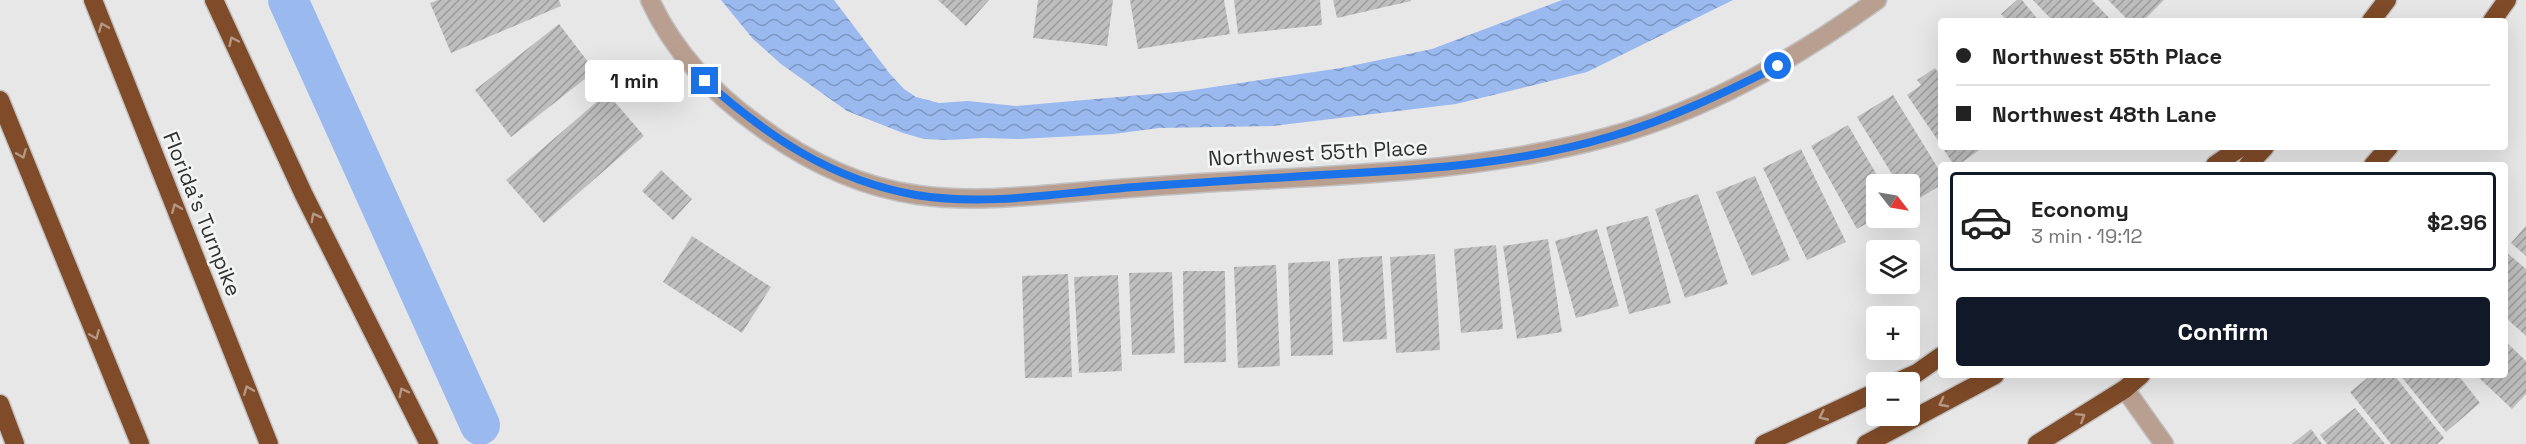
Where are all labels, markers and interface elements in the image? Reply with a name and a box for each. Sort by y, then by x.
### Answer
one-way arrow [98,23,111,33]
one-way arrow [228,36,240,47]
text: Northwest 55th Place [1992,42,2222,70]
route start [1764,52,1791,79]
callout: 1 min [585,60,684,102]
route end [691,67,718,94]
text: 1 min [610,68,659,94]
text: Northwest 48th Lane [1992,100,2217,128]
street label: Florida's Turnpike [157,128,248,300]
street label: Northwest 55th Place [1207,133,1428,172]
one-way arrow [15,148,27,159]
north arrow [1866,174,1920,228]
map controls [1866,174,1920,426]
icon: car [1959,195,2013,249]
text: Economy [2031,195,2129,223]
one-way arrow [170,204,183,214]
text: $2.96 [2427,208,2487,236]
one-way arrow [311,213,323,224]
text: 3 min · 19:12 [2031,223,2143,249]
button: layers [1866,240,1920,294]
button: Confirm [1956,297,2490,366]
button: + [1866,306,1920,360]
one-way arrow [88,328,100,339]
button: − [1866,372,1920,426]
one-way arrow [243,385,255,396]
one-way arrow [398,387,410,398]
one-way arrow [1939,396,1950,407]
one-way arrow [1819,409,1830,421]
one-way arrow [2075,412,2085,424]

